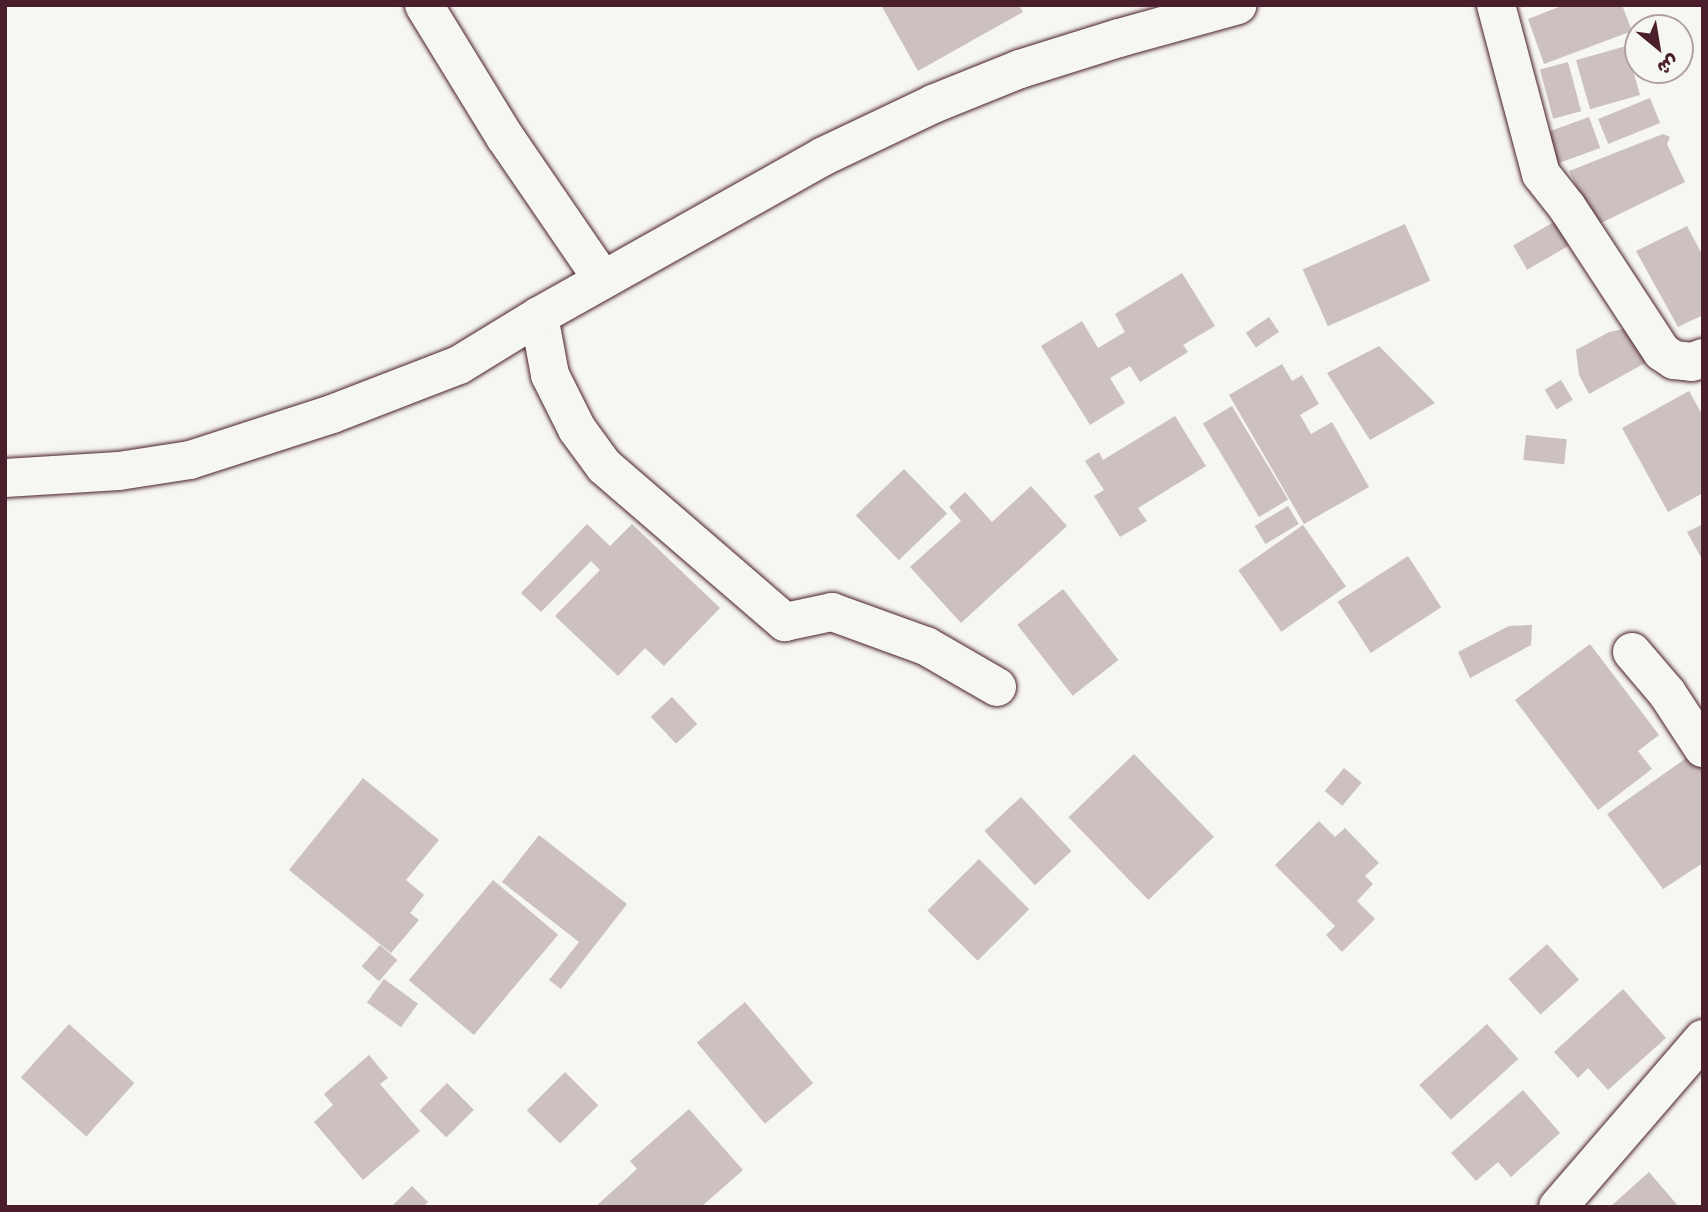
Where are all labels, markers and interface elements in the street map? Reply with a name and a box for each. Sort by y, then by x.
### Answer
north arrow [1624,14,1694,84]
text: ش [1653,50,1684,81]

